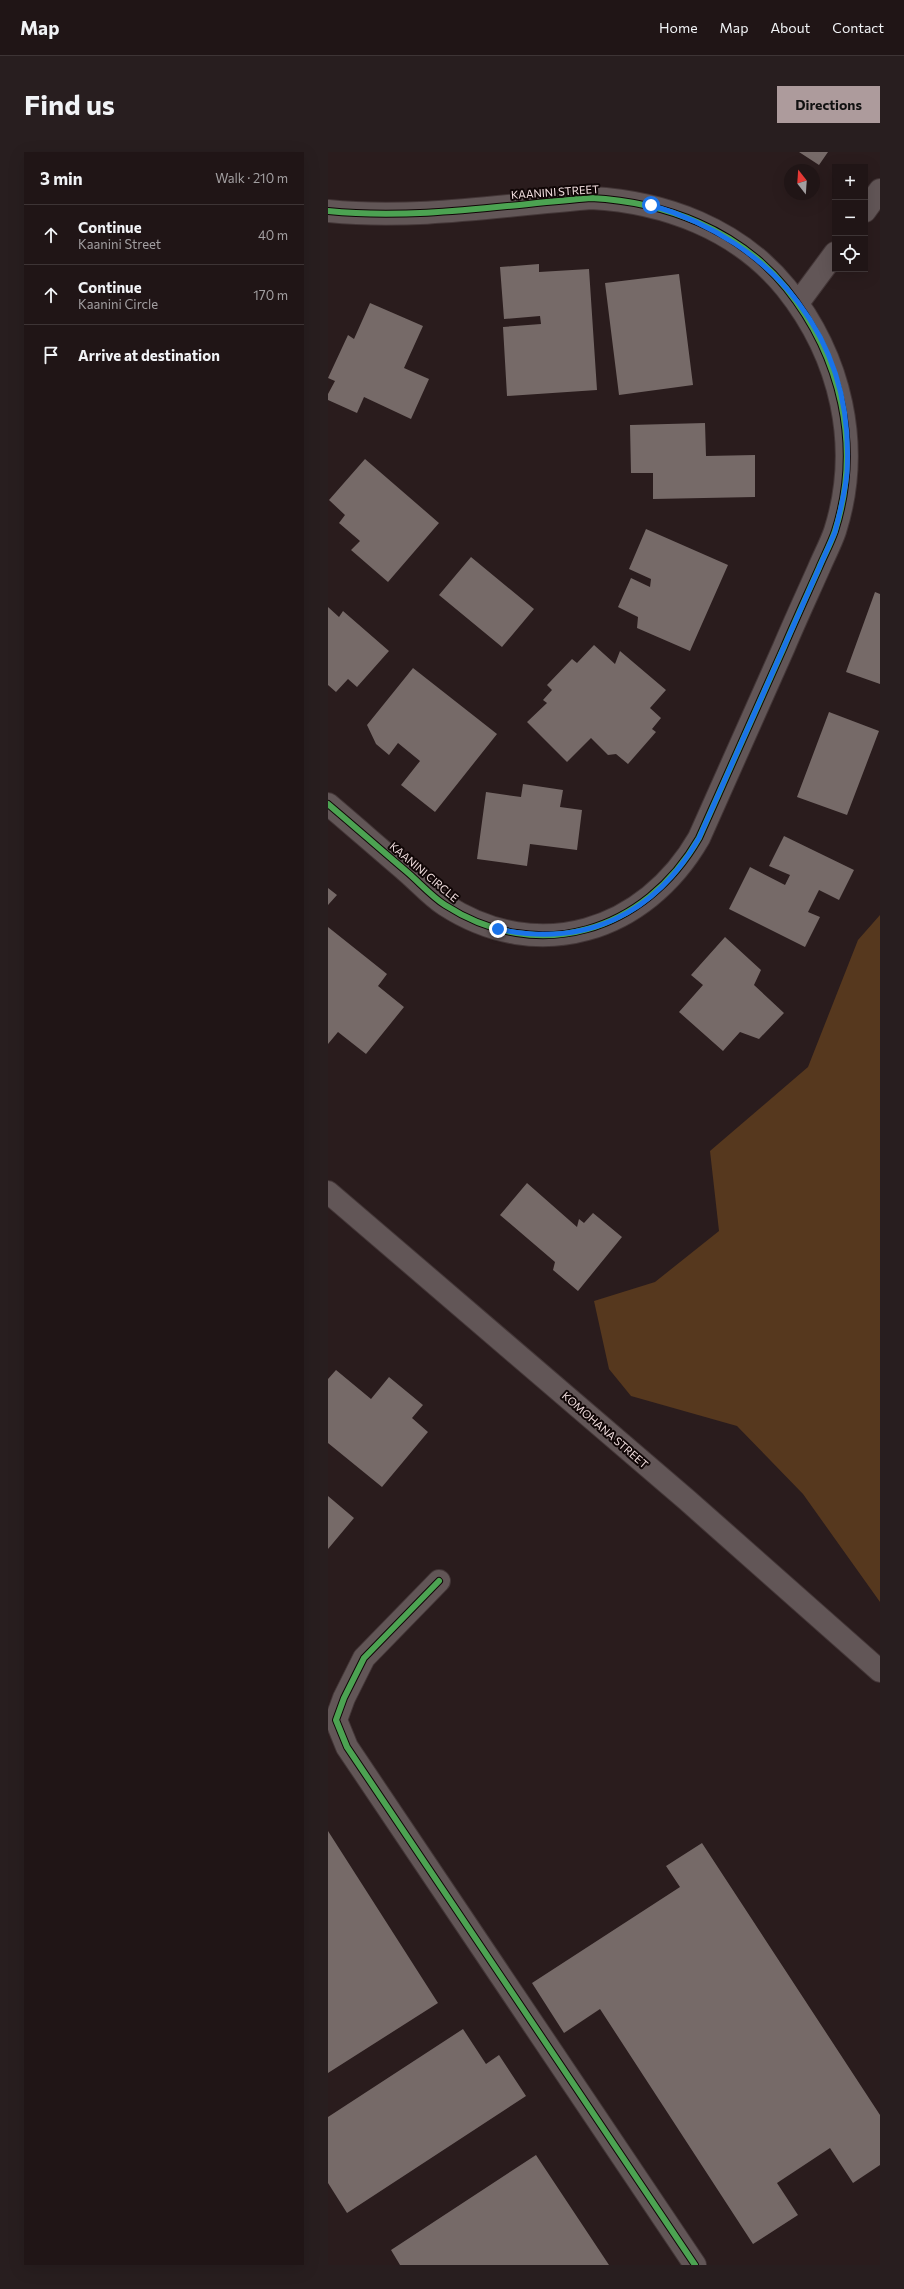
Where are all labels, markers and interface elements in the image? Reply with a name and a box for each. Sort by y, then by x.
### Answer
text: Map [20,16,59,39]
text: Home [659,19,698,36]
text: Map [720,19,748,36]
text: About [770,19,810,36]
text: Contact [832,19,884,36]
button: Directions [777,86,880,123]
text: Find us [24,87,115,121]
north arrow [784,164,820,200]
map controls [832,164,868,272]
button: + [832,164,868,200]
text: 3 min [40,168,83,189]
text: Walk · 210 m [215,170,288,186]
street label: KAANINI STREET [510,182,599,201]
route start [642,196,660,214]
button: − [832,200,868,236]
text: Continue [78,218,142,236]
icon: ahead [40,224,62,246]
text: 40 m [258,227,288,243]
text: Kaanini Street [78,236,161,252]
button: locate [832,236,868,272]
text: Continue [78,278,142,296]
icon: ahead [40,284,62,306]
text: 170 m [253,287,288,303]
text: Kaanini Circle [78,296,158,312]
icon: arrive [40,344,62,366]
text: Arrive at destination [78,346,220,364]
street label: KAANINI CIRCLE [387,839,461,904]
route end [489,920,507,938]
street label: KOMOHANA STREET [560,1389,651,1471]

